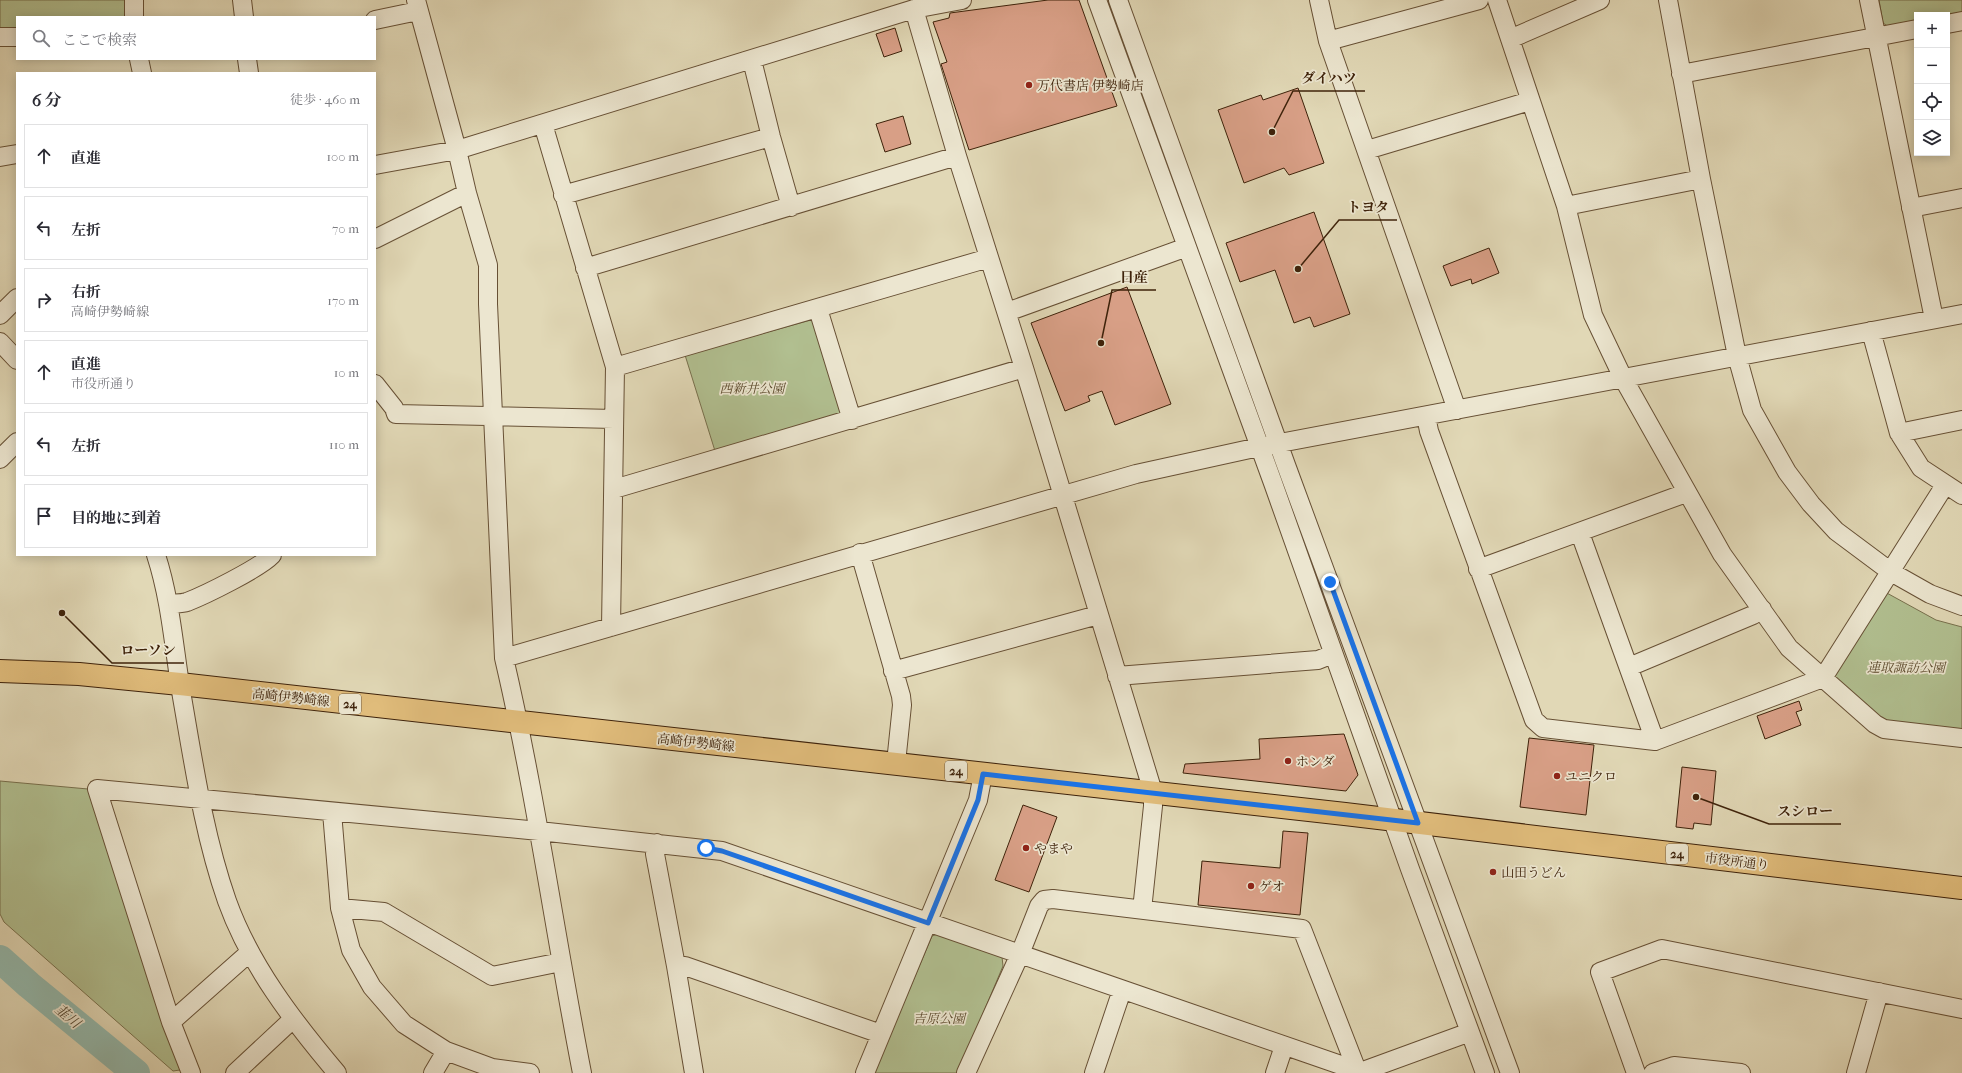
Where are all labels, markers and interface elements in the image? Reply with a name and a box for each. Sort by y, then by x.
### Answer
map controls [1914,12,1950,156]
button: + [1914,12,1950,48]
search box [16,16,376,60]
icon: search [30,27,52,49]
text: ここで検索 [62,31,137,49]
button: − [1914,48,1950,84]
callout: ダイハツ [1293,65,1365,91]
text: ダイハツ [1301,70,1357,87]
place label: 万代書店 伊勢崎店 [1037,78,1144,93]
marker: 万代書店 伊勢崎店 [1024,80,1034,90]
button: locate [1914,84,1950,120]
text: 6 分 [32,90,62,110]
text: 徒歩 · 460 m [290,92,360,107]
button: layers [1914,120,1950,156]
icon: ahead [33,145,55,167]
text: 直進 [71,149,101,167]
text: 100 m [326,149,359,164]
callout: トヨタ [1339,194,1397,220]
text: トヨタ [1347,199,1389,216]
icon: left [33,217,55,239]
text: 左折 [71,221,101,239]
text: 70 m [332,221,359,236]
callout: 日産 [1112,264,1156,290]
text: 日産 [1120,269,1148,286]
text: 右折 [71,283,101,301]
icon: right [33,289,55,311]
text: 170 m [327,293,359,308]
text: 高崎伊勢崎線 [71,304,149,319]
text: 直進 [71,355,101,373]
icon: ahead [33,361,55,383]
text: 10 m [334,365,359,380]
text: 市役所通り [71,376,136,391]
park label: 西新井公園 [719,381,786,396]
icon: left [33,433,55,455]
text: 左折 [71,437,101,455]
text: 110 m [329,437,359,452]
icon: arrive [33,505,55,527]
text: 目的地に到着 [71,509,161,527]
route end [1321,573,1339,591]
callout: ローソン [112,637,184,663]
text: ローソン [120,642,176,659]
park label: 連取諏訪公園 [1867,660,1947,675]
street label: 高崎伊勢崎線 [251,686,331,709]
road number: 24 [339,694,361,714]
street label: 高崎伊勢崎線 [656,731,736,754]
place label: ホンダ [1296,754,1334,769]
marker: ホンダ [1283,756,1293,766]
road number: 24 [945,761,967,781]
place label: ユニクロ [1565,769,1617,784]
marker: ユニクロ [1552,771,1562,781]
callout: スシロー [1769,798,1841,824]
text: スシロー [1777,803,1833,820]
route start [697,839,715,857]
place label: やまや [1034,841,1073,856]
marker: やまや [1021,843,1031,853]
road number: 24 [1666,844,1688,864]
street label: 市役所通り [1704,850,1770,873]
place label: 山田うどん [1501,865,1566,880]
marker: 山田うどん [1488,867,1498,877]
place label: ゲオ [1259,879,1285,894]
marker: ゲオ [1246,881,1256,891]
water label: 韮川 [51,1001,85,1033]
park label: 吉原公園 [913,1011,967,1026]

